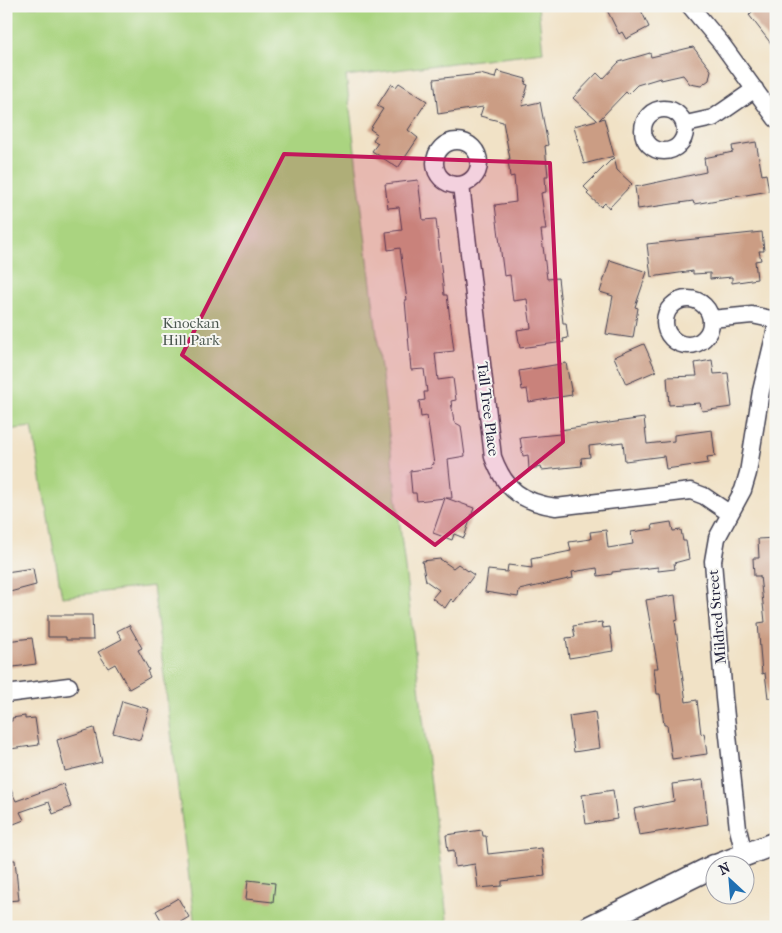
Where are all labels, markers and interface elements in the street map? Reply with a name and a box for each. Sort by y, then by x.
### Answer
park label: Knockan Hill Park [162,314,220,349]
street label: Tall Tree Place [473,361,503,458]
street label: Mildred Street [704,568,730,665]
north arrow [704,856,754,906]
text: N [716,859,733,879]

